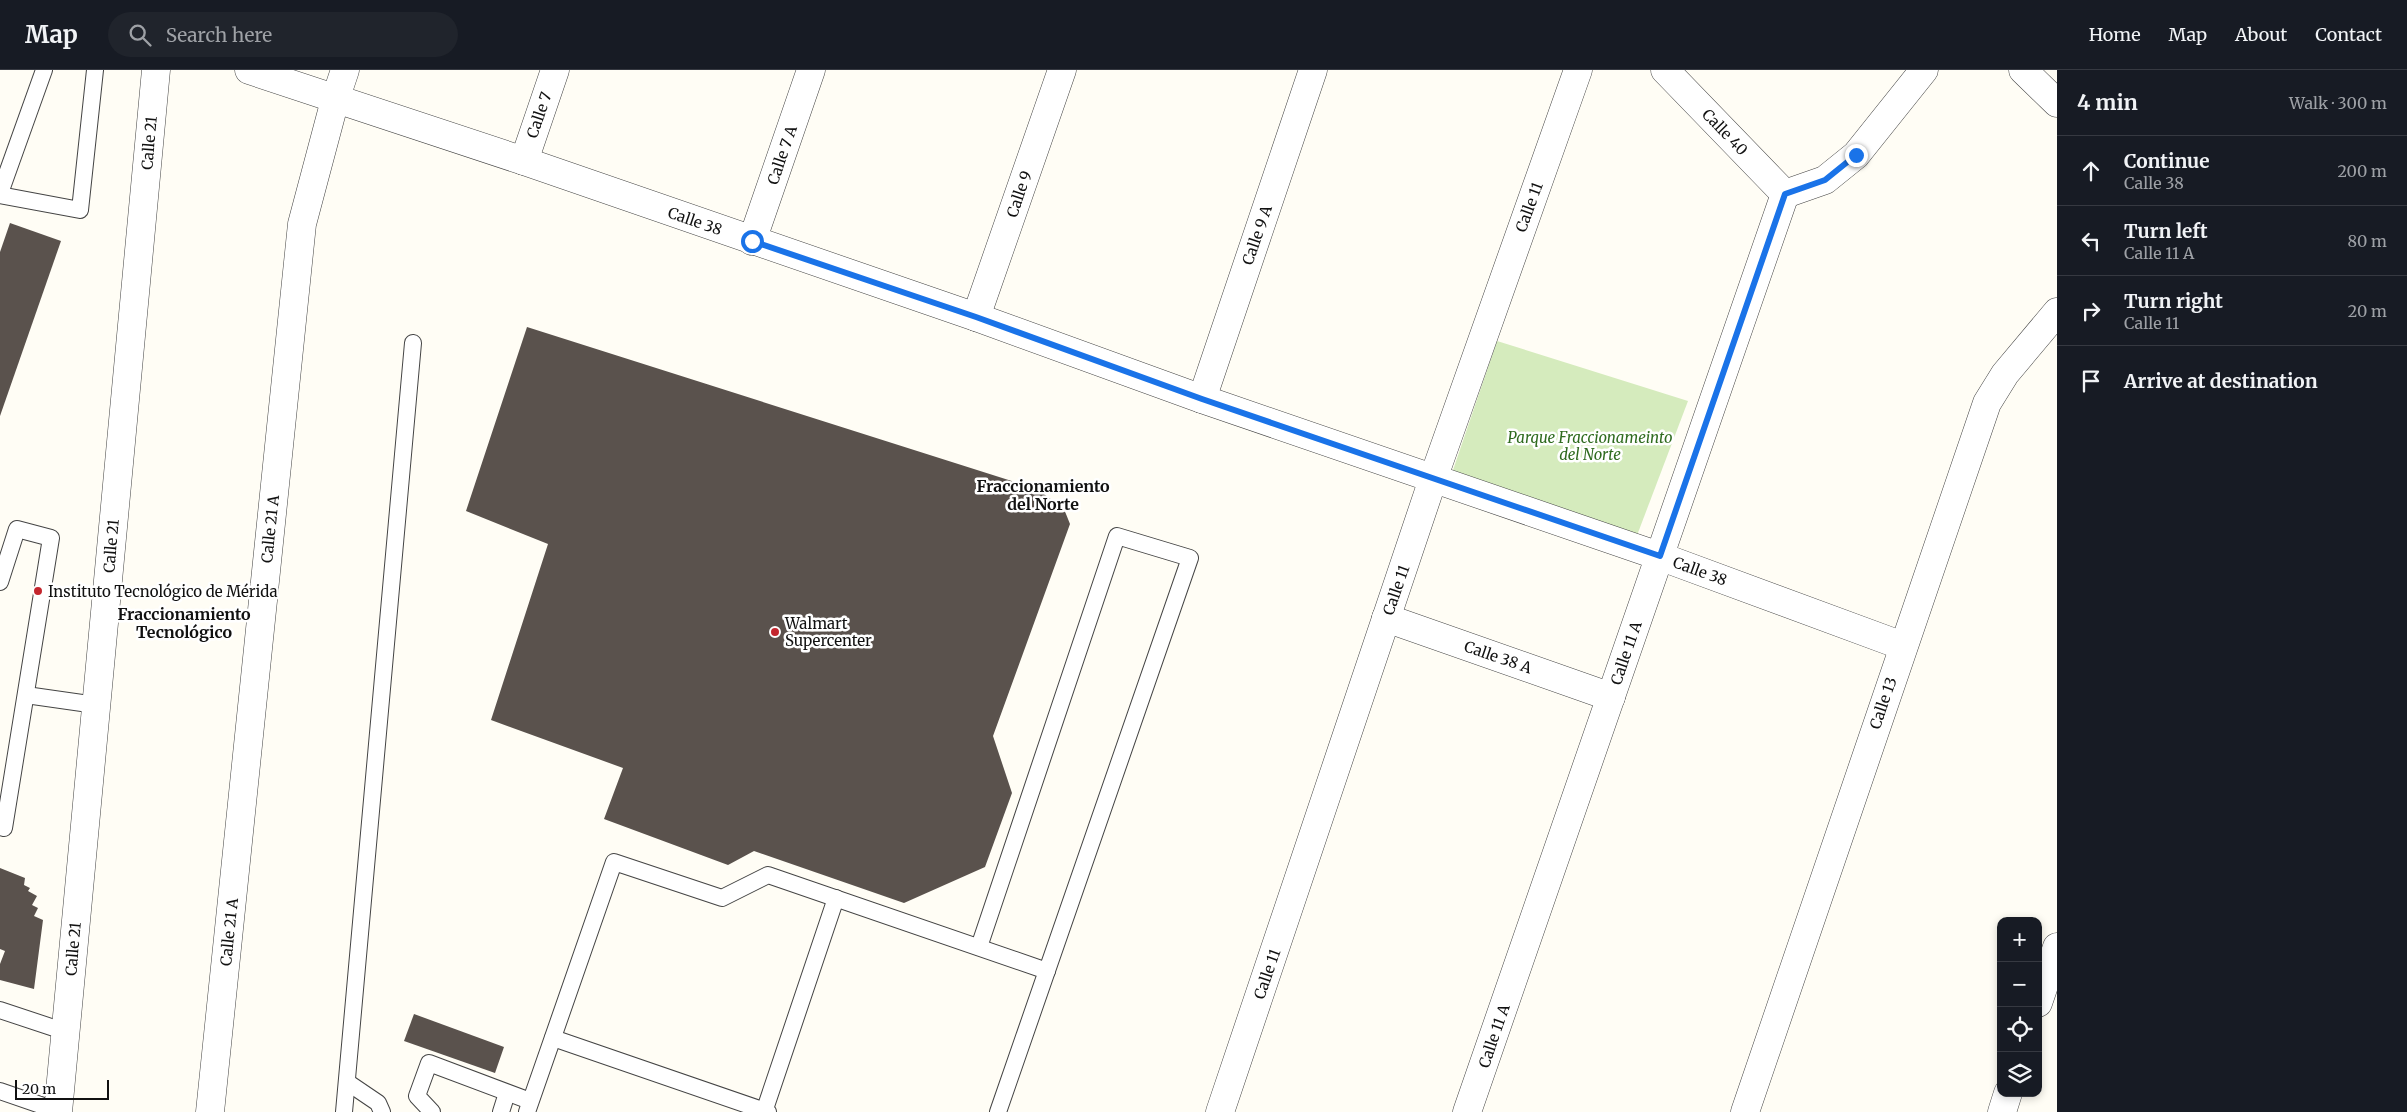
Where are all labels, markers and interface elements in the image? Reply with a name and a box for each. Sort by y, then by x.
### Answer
search box [108,12,458,57]
text: Map [25,19,78,50]
icon: search [126,21,154,49]
text: Search here [166,23,272,47]
text: Home [2089,23,2141,46]
text: Map [2169,23,2207,46]
text: About [2235,23,2287,46]
text: Contact [2315,23,2382,46]
street label: Calle 7 [522,89,556,140]
text: 4 min [2077,89,2138,116]
text: Walk · 300 m [2289,93,2387,113]
street label: Calle 40 [1698,105,1752,159]
street label: Calle 21 [137,115,161,171]
street label: Calle 7 A [763,122,801,187]
route end [1845,144,1868,167]
text: Continue [2124,149,2210,173]
icon: ahead [2077,157,2105,185]
text: 200 m [2337,161,2387,181]
street label: Calle 9 [1002,168,1036,220]
text: Calle 38 [2124,173,2184,193]
street label: Calle 11 [1511,179,1547,235]
street label: Calle 9 A [1238,202,1276,267]
street label: Calle 38 [665,203,725,239]
text: Turn left [2124,219,2208,243]
icon: left [2077,227,2105,255]
route start [741,230,764,253]
text: 80 m [2348,231,2387,251]
text: Calle 11 A [2124,243,2194,263]
text: Turn right [2124,289,2223,313]
icon: right [2077,297,2105,325]
text: 20 m [2348,301,2387,321]
text: Calle 11 [2124,313,2179,333]
icon: arrive [2077,367,2105,395]
text: Arrive at destination [2124,369,2318,393]
park label: Parque Fraccionameinto del Norte [1507,428,1673,464]
district label: Fraccionamiento del Norte [976,476,1110,514]
street label: Calle 21 A [257,494,283,564]
street label: Calle 21 [99,518,123,574]
street label: Calle 38 [1670,552,1730,590]
street label: Calle 11 [1379,562,1413,618]
place label: Instituto Tecnológico de Mérida [48,582,278,601]
marker: Instituto Tecnológico de Mérida [32,585,44,597]
district label: Fraccionamiento Tecnológico [117,604,251,642]
place label: Walmart Supercenter [784,614,872,650]
street label: Calle 11 A [1606,618,1646,687]
marker: Walmart Supercenter [769,626,781,638]
street label: Calle 38 A [1462,637,1535,678]
street label: Calle 13 [1865,675,1901,731]
street label: Calle 21 A [216,897,242,967]
map controls [1997,917,2042,1097]
button: + [1997,917,2042,962]
street label: Calle 21 [61,921,85,977]
street label: Calle 11 [1250,946,1284,1002]
button: − [1997,962,2042,1007]
street label: Calle 11 A [1474,1001,1514,1070]
button: locate [1997,1007,2042,1052]
button: layers [1997,1052,2042,1097]
scale bar [15,1077,109,1100]
text: 20 m [22,1080,56,1098]

